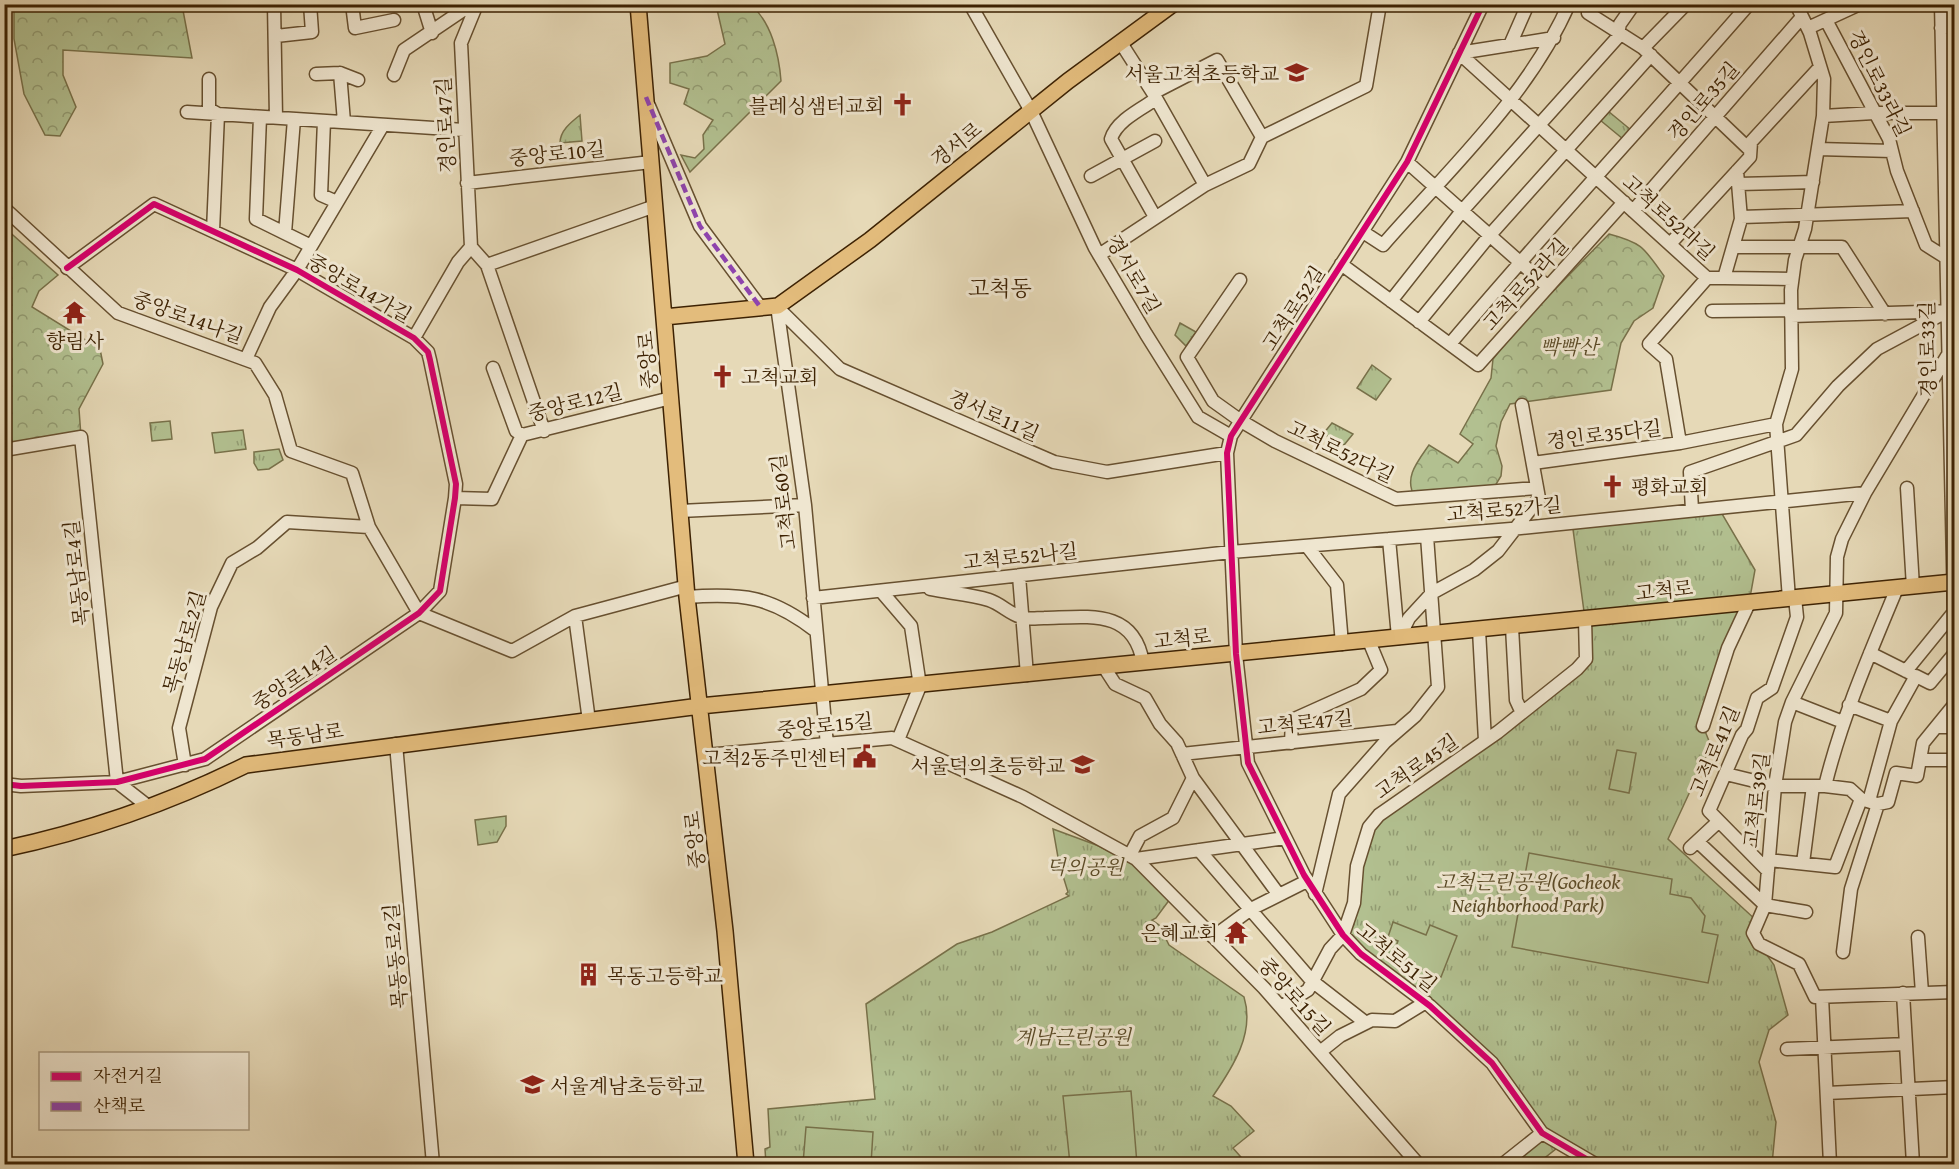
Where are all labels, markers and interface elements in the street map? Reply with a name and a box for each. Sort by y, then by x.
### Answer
street label: 경인로33라길 [1842,25,1918,141]
street label: 경인로35길 [1660,55,1746,147]
place label: 서울고척초등학교 [1124,59,1280,88]
school or university icon: 서울고척초등학교 [1284,60,1310,86]
street label: 경인로47길 [428,76,462,174]
place label: 블레싱샘터교회 [749,91,884,120]
church icon: 블레싱샘터교회 [889,92,915,118]
street label: 경서로 [924,114,988,174]
street label: 중앙로10길 [507,134,607,172]
street label: 고척로52마길 [1616,167,1722,267]
street label: 경서로7길 [1100,229,1168,319]
street label: 고척로52라길 [1475,231,1575,337]
street label: 중앙로14가길 [303,246,417,330]
street label: 고척로52길 [1255,260,1331,356]
district label: 고척동 [968,272,1032,304]
street label: 중앙로14나길 [129,284,247,350]
temple icon: 향림사 [62,299,88,325]
street label: 경인로33길 [1912,300,1942,398]
place label: 향림사 [46,326,105,355]
street label: 중앙로 [630,330,664,390]
park label: 빡빡산 [1540,332,1601,361]
place label: 고척교회 [741,362,818,391]
church icon: 고척교회 [710,363,736,389]
street label: 중앙로12길 [525,376,625,428]
street label: 경서로11길 [944,382,1044,448]
street label: 고척로52다길 [1283,413,1399,489]
street label: 경인로35다길 [1545,413,1663,455]
street label: 고척로60길 [763,452,803,552]
place label: 평화교회 [1631,472,1708,501]
church icon: 평화교회 [1600,473,1626,499]
street label: 고척로52가길 [1445,490,1563,528]
street label: 목동남로4길 [56,519,96,627]
street label: 고척로52나길 [961,536,1079,576]
street label: 고척로 [1634,573,1694,607]
street label: 목동남로2길 [155,587,213,697]
street label: 고척로 [1152,621,1212,655]
street label: 중앙로14길 [246,639,342,717]
street label: 고척로41길 [1682,701,1746,801]
street label: 고척로47길 [1255,703,1355,741]
street label: 중앙로15길 [775,706,875,744]
street label: 목동남로 [265,715,345,755]
street label: 고척로45길 [1368,726,1464,806]
place label: 고척2동주민센터 [702,743,847,772]
public building icon: 고척2동주민센터 [852,744,878,770]
street label: 고척로39길 [1736,750,1776,850]
place label: 서울덕의초등학교 [910,751,1066,780]
school or university icon: 서울덕의초등학교 [1070,752,1096,778]
street label: 중앙로 [677,810,711,870]
park label: 덕의공원 [1046,852,1125,881]
park label: 고척근린공원(Gocheok Neighborhood Park) [1436,867,1621,919]
street label: 목동동로2길 [376,902,414,1010]
street label: 고척로51길 [1350,915,1444,999]
place label: 은혜교회 [1141,918,1218,947]
temple icon: 은혜교회 [1223,919,1249,945]
street label: 중앙로15길 [1252,950,1338,1042]
place label: 목동고등학교 [607,961,724,990]
building icon: 목동고등학교 [576,962,602,988]
park label: 계남근린공원 [1015,1022,1133,1051]
legend [39,1052,249,1130]
text: 자전거길 [93,1062,163,1089]
place label: 서울계남초등학교 [550,1071,705,1100]
school or university icon: 서울계남초등학교 [519,1072,545,1098]
text: 산책로 [93,1092,145,1119]

